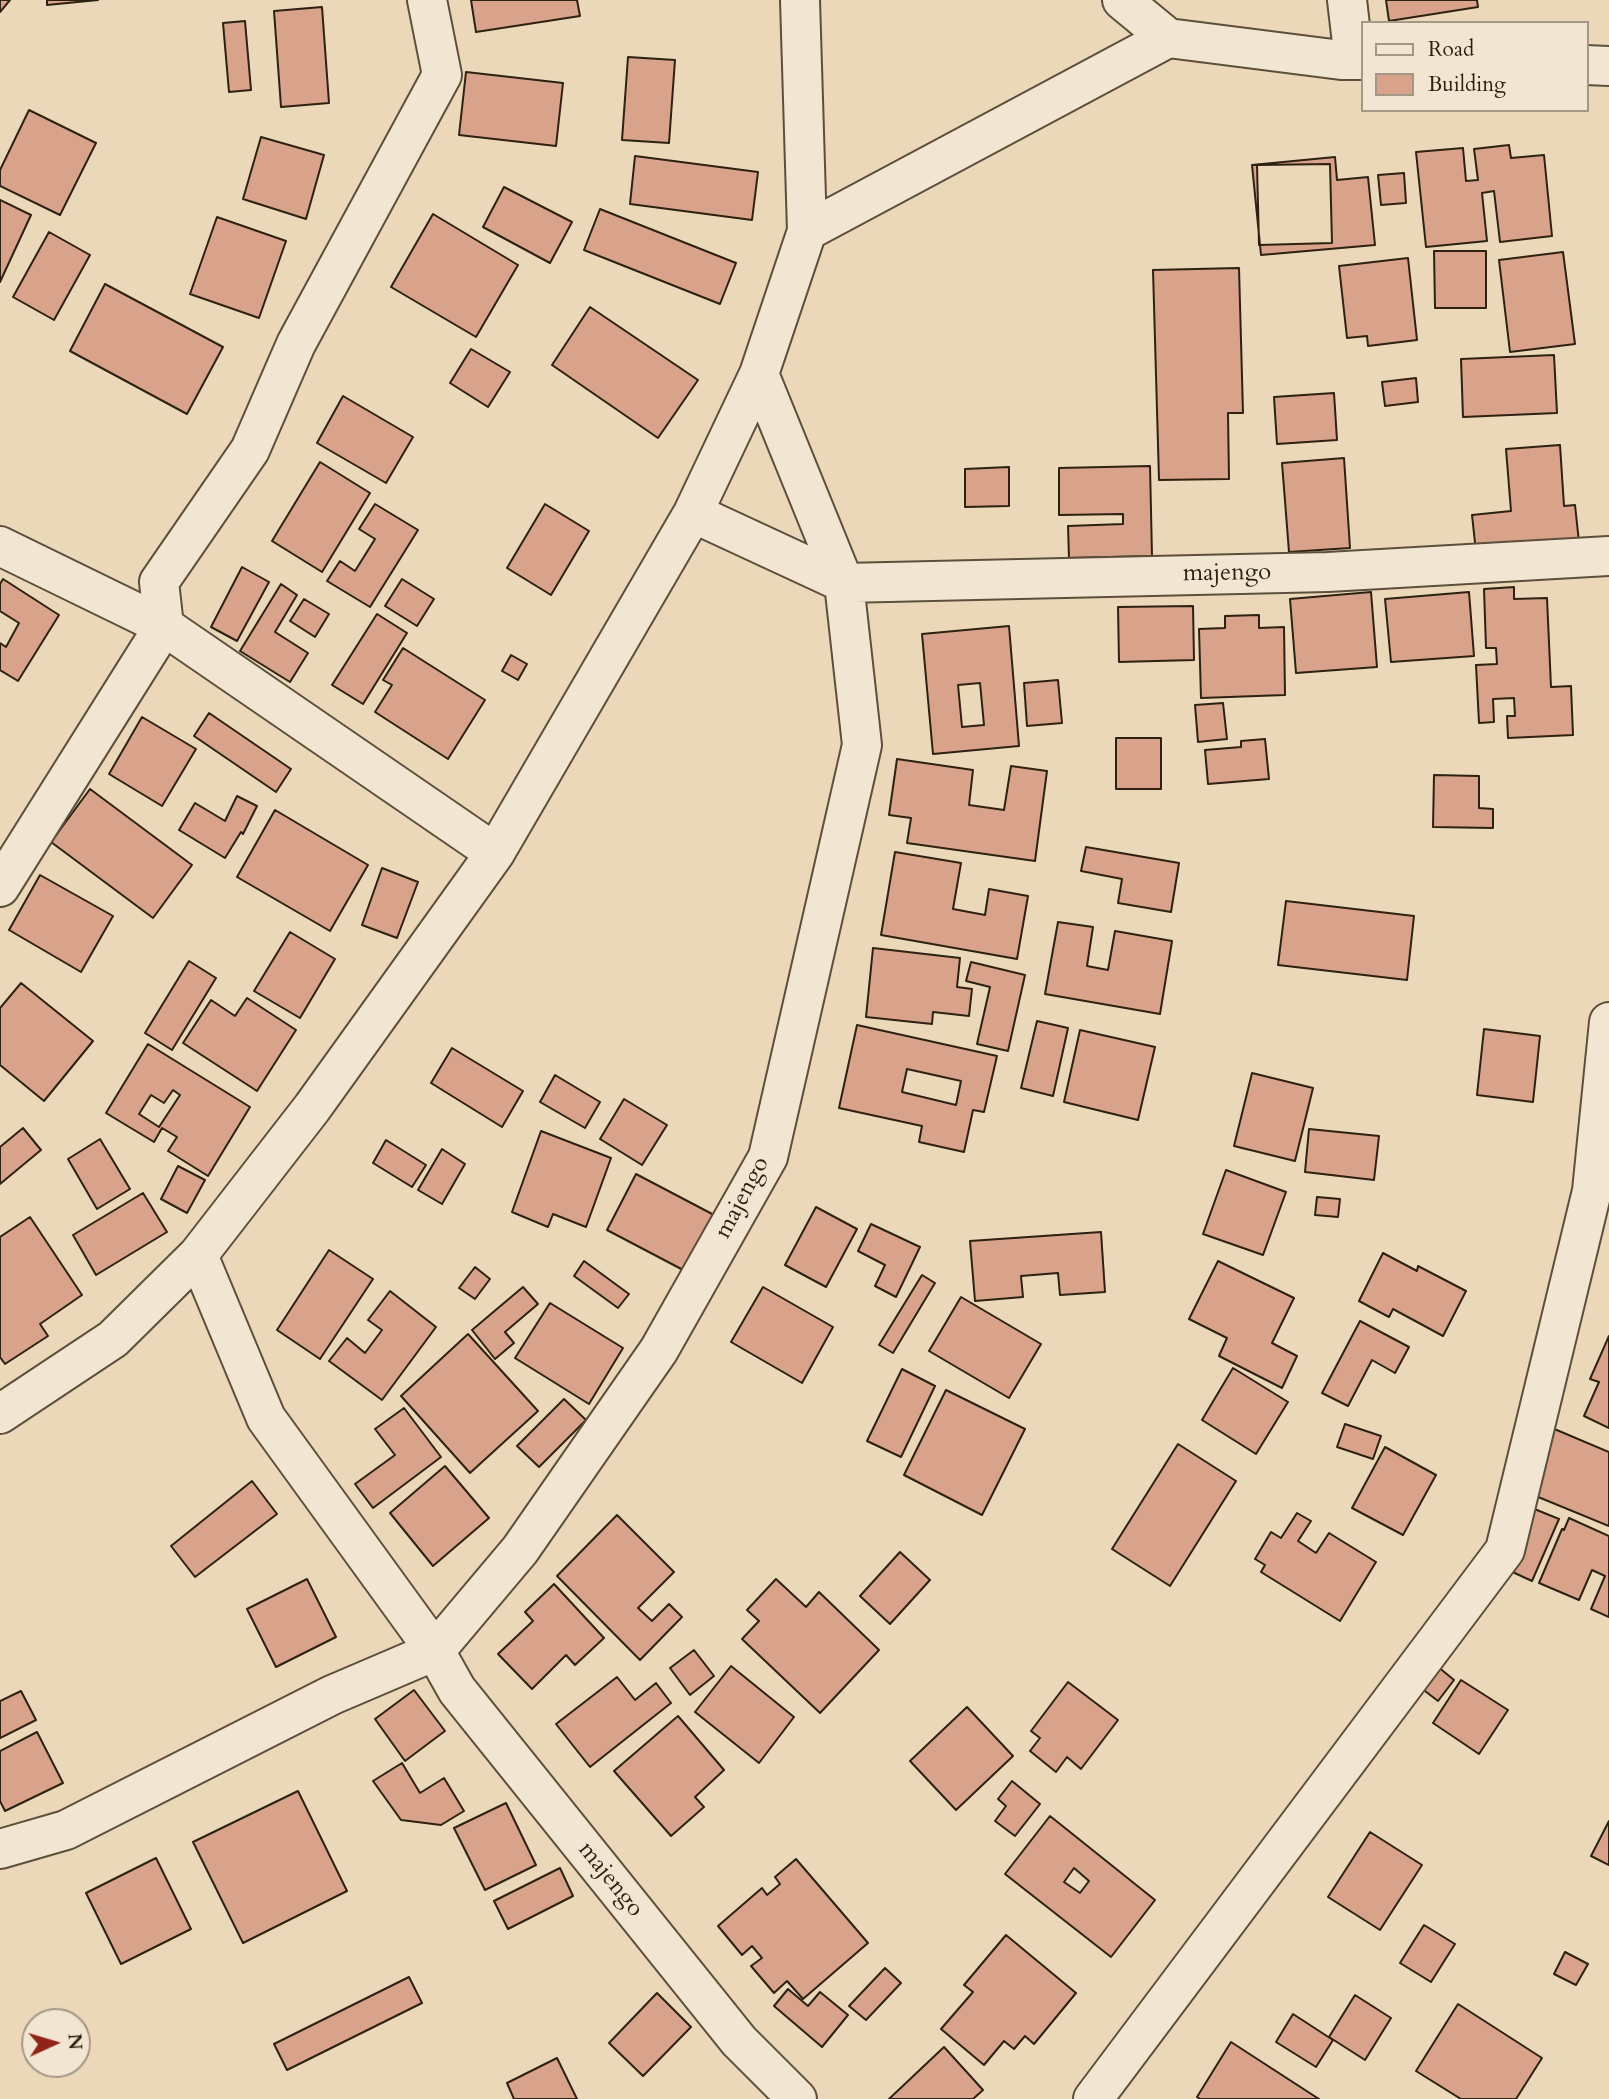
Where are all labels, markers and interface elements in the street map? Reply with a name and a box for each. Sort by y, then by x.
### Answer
legend [1360,21,1588,112]
text: Road [1428,35,1474,64]
text: Building [1428,70,1506,99]
street label: majengo [1183,559,1271,589]
street label: majengo [710,1152,776,1244]
street label: majengo [571,1837,649,1923]
north arrow [21,2008,91,2078]
text: N [61,2033,88,2051]

